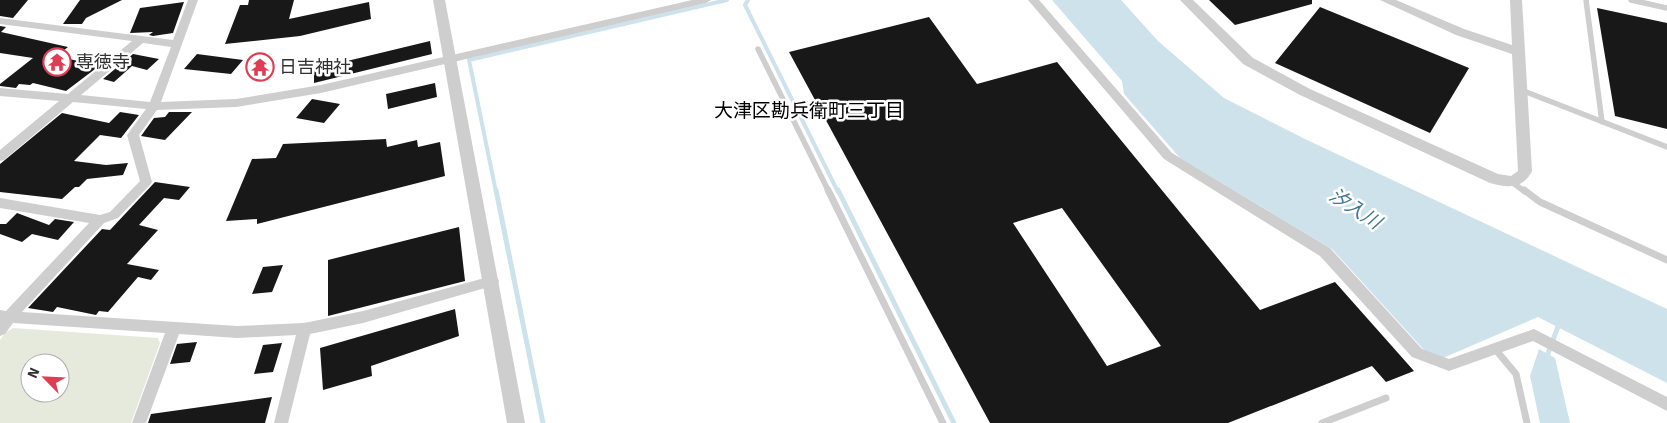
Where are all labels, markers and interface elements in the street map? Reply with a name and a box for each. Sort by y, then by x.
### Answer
temple icon: 専徳寺 [42,47,72,77]
place label: 専徳寺 [76,51,130,73]
temple icon: 日吉神社 [245,52,275,82]
place label: 日吉神社 [279,56,351,78]
district label: 大津区勘兵衛町三丁目 [714,99,904,123]
water label: 汐入川 [1325,183,1387,236]
north arrow [20,353,70,403]
text: N [24,365,43,381]

